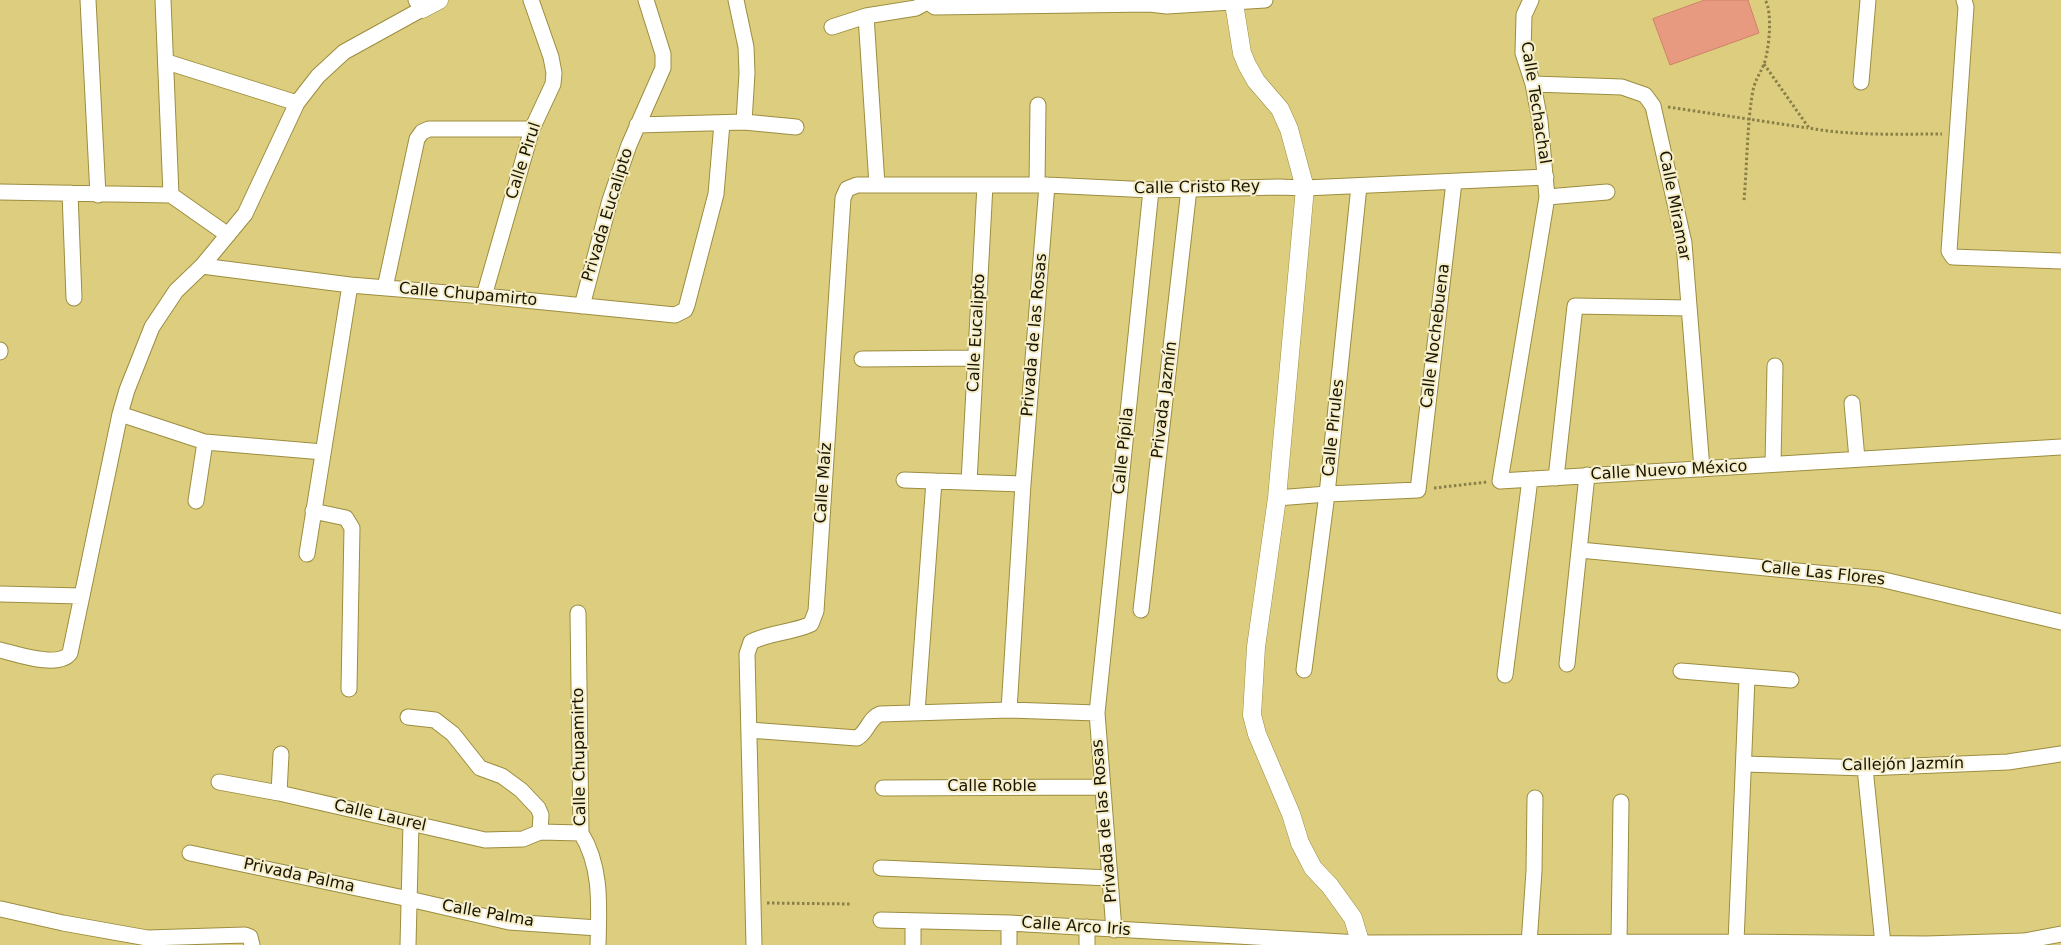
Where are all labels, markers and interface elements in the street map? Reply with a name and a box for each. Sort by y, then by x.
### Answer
street label: Calle Techachal [1516,40,1554,166]
street label: Calle Pirul [503,120,545,202]
street label: Privada Eucalipto [579,146,637,284]
street label: Calle Miramar [1654,149,1694,263]
street label: Calle Cristo Rey [1134,177,1260,199]
street label: Privada de las Rosas [1018,252,1052,418]
street label: Calle Nochebuena [1418,263,1454,409]
street label: Calle Eucalipto [964,273,990,393]
street label: Calle Chupamirto [398,279,538,311]
street label: Privada Jazmín [1148,340,1182,460]
street label: Calle Pirules [1319,378,1349,478]
street label: Calle Pípila [1110,406,1138,496]
street label: Calle Maíz [812,442,836,524]
street label: Calle Nuevo México [1590,457,1748,485]
street label: Calle Las Flores [1760,558,1886,590]
street label: Calle Chupamirto [569,687,591,827]
street label: Privada de las Rosas [1088,738,1122,904]
street label: Callejón Jazmín [1842,754,1964,776]
street label: Calle Roble [947,777,1037,797]
street label: Calle Laurel [332,796,428,836]
street label: Privada Palma [242,855,356,897]
street label: Calle Palma [440,896,536,932]
street label: Calle Arco Iris [1021,914,1131,940]

